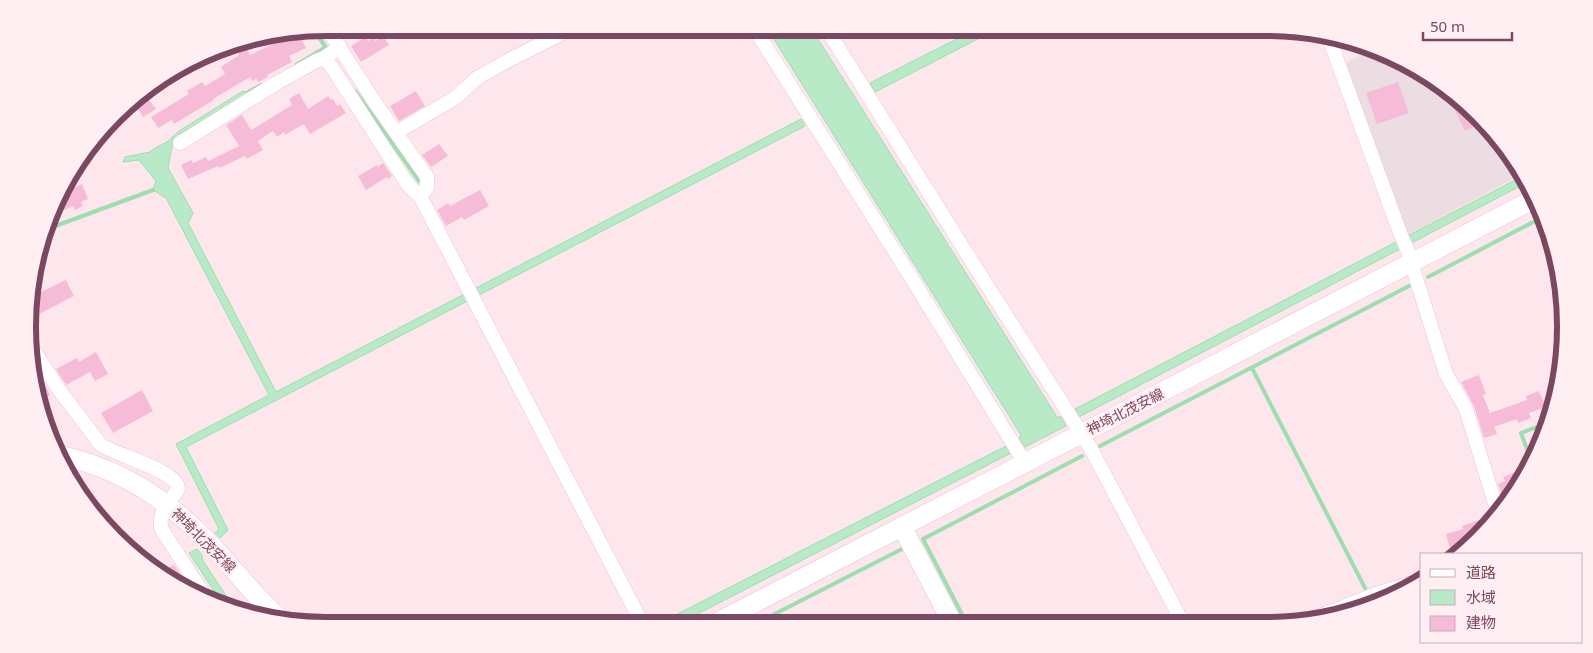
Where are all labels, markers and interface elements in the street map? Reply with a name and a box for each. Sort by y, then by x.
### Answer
scale bar [1423,10,1512,42]
text: 50 m [1430,16,1465,36]
street label: 神埼北茂安線 [1083,383,1167,439]
street label: 神埼北茂安線 [168,504,240,576]
legend [1420,553,1583,643]
text: 道路 [1466,562,1496,582]
text: 水域 [1466,587,1496,607]
text: 建物 [1466,612,1496,632]

